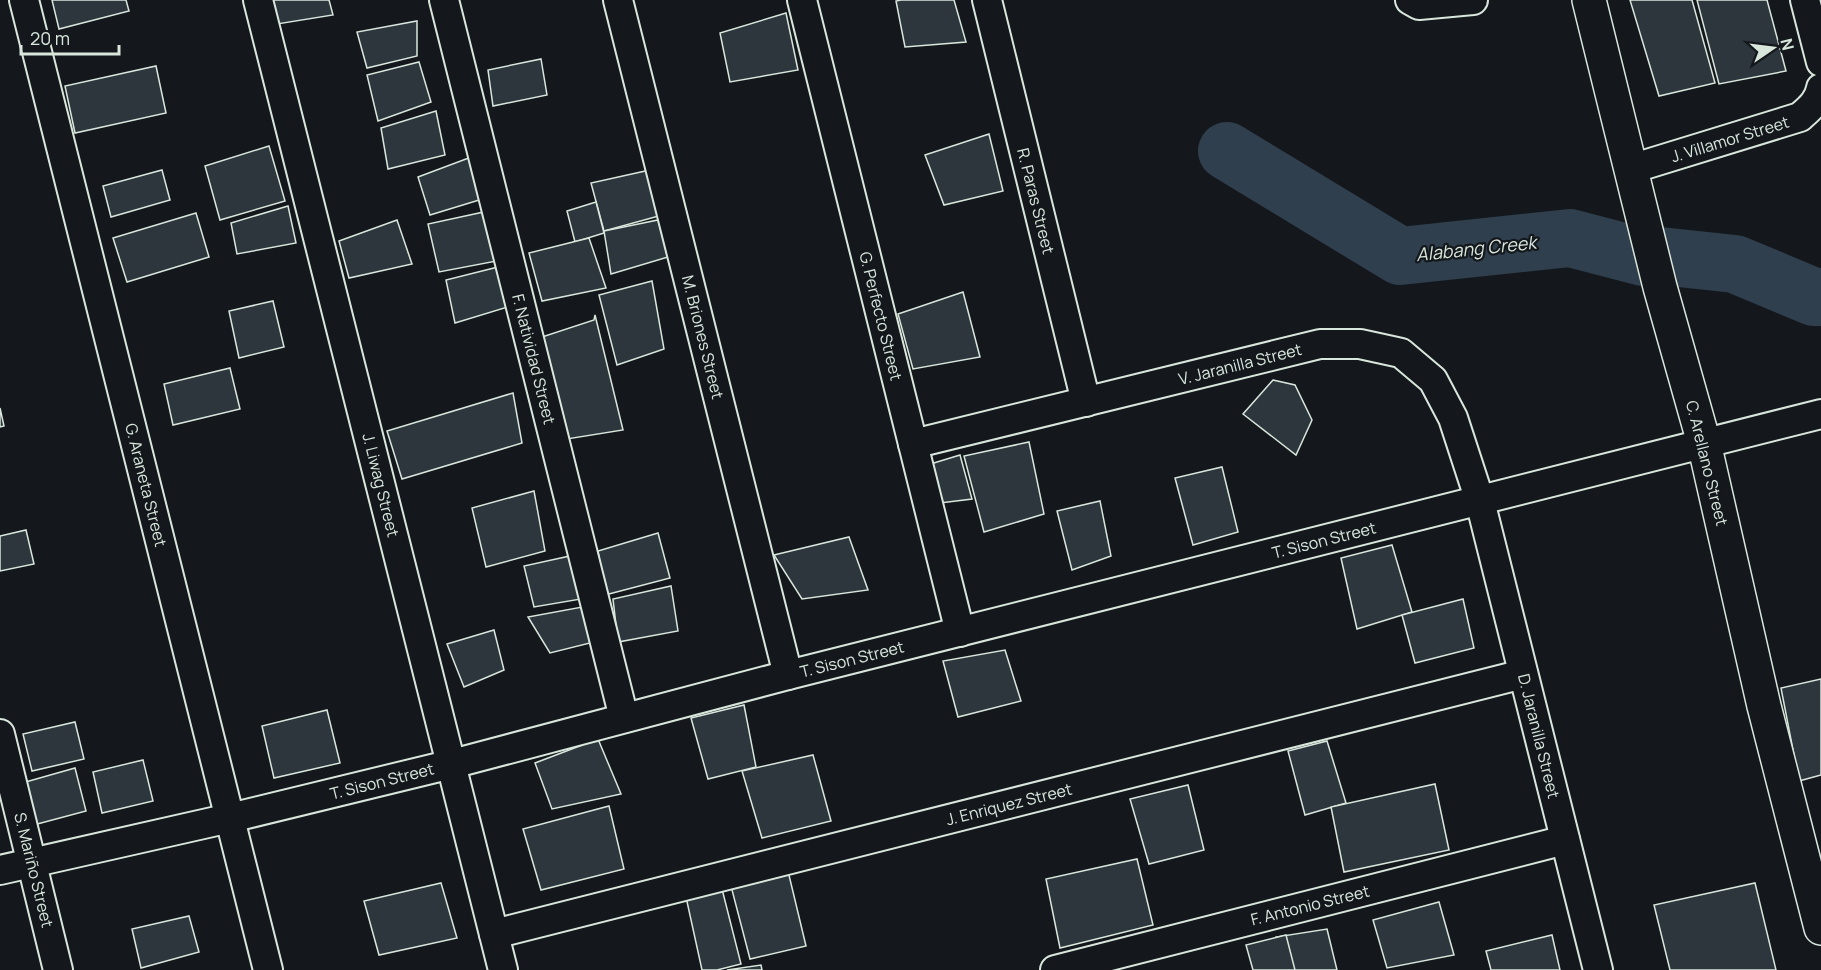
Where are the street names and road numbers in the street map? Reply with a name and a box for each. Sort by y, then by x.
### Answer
street label: J. Villamor Street [1668,111,1792,167]
street label: R. Paras Street [1012,146,1060,256]
street label: G. Perfecto Street [854,249,908,383]
street label: M. Briones Street [677,273,729,401]
street label: F. Natividad Street [507,292,561,426]
street label: V. Jaranilla Street [1176,338,1304,390]
street label: C. Arellano Street [1681,398,1733,528]
street label: G. Araneta Street [120,421,172,549]
street label: J. Liwag Street [357,431,405,539]
street label: T. Sison Street [1270,516,1378,564]
street label: T. Sison Street [798,635,906,683]
street label: D. Jaranilla Street [1513,671,1565,801]
street label: T. Sison Street [328,757,436,805]
street label: J. Enriquez Street [944,778,1074,830]
street label: S. Mariño Street [9,810,59,930]
street label: F. Antonio Street [1248,880,1372,930]

